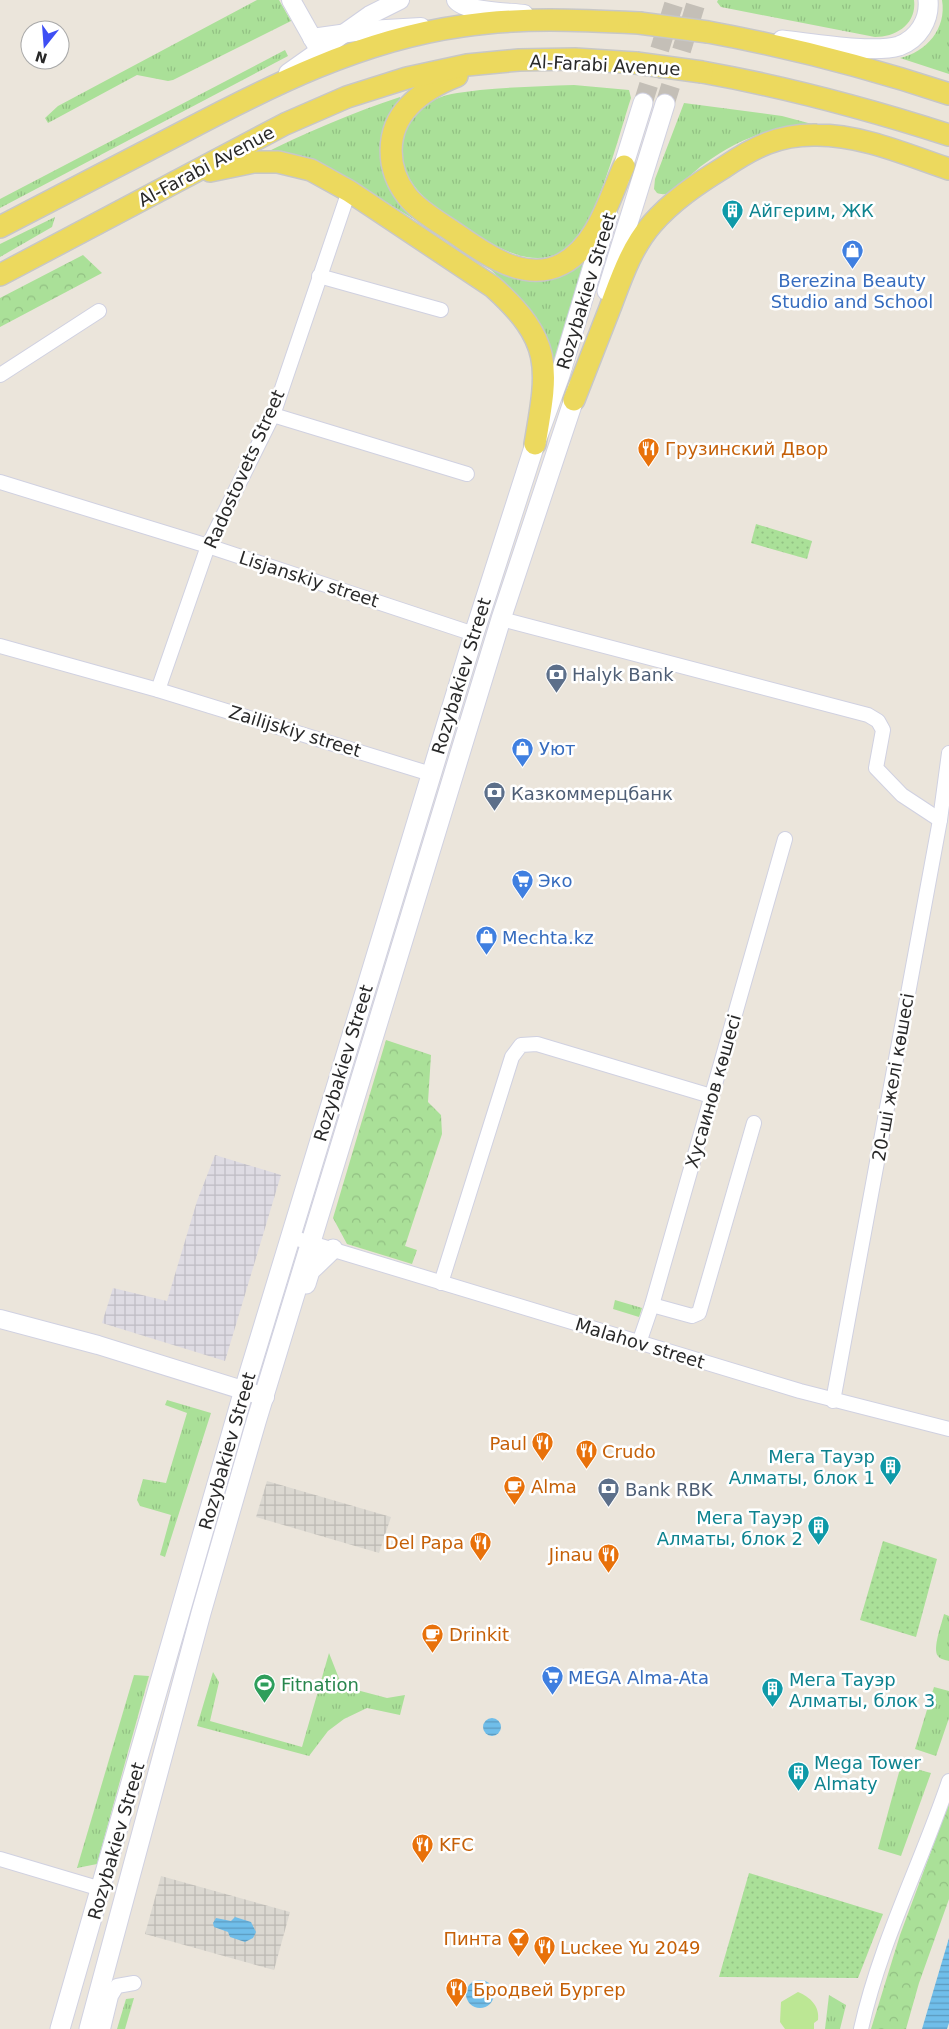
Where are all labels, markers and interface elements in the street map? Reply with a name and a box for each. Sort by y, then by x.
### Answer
north arrow [20,20,70,70]
text: N [33,48,49,67]
street label: Al-Farabi Avenue [529,51,681,79]
street label: Al-Farabi Avenue [134,121,278,211]
building icon: Айгерим, ЖК [721,198,745,229]
place label: Айгерим, ЖК [749,200,874,221]
street label: Rozybakiev Street [552,210,620,372]
shop icon: Berezina Beauty Studio and School [840,238,864,269]
place label: Berezina Beauty Studio and School [771,270,933,312]
street label: Radostovets Street [200,386,288,552]
restaurant icon: Грузинский Двор [637,436,661,467]
place label: Грузинский Двор [665,438,828,459]
street label: Lisjanskiy street [236,547,382,611]
street label: Rozybakiev Street [427,595,495,757]
bank icon: Halyk Bank [544,662,568,693]
place label: Halyk Bank [572,664,674,685]
street label: Zailijskiy street [226,701,364,761]
shop icon: Уют [511,736,535,767]
place label: Уют [539,738,576,759]
bank icon: Казкоммерцбанк [483,781,507,812]
place label: Казкоммерцбанк [511,783,673,804]
supermarket icon: Эко [510,868,534,899]
place label: Эко [538,870,572,891]
shop icon: Mechta.kz [474,925,498,956]
place label: Mechta.kz [502,927,594,948]
street label: Rozybakiev Street [309,982,377,1144]
street label: 20-ші желі көшесі [868,991,918,1163]
street label: Хусаинов көшесі [681,1012,745,1170]
street label: Malahov street [573,1313,707,1373]
street label: Rozybakiev Street [194,1370,260,1532]
restaurant icon: Paul [531,1431,555,1462]
place label: Paul [490,1433,527,1454]
restaurant icon: Crudo [574,1439,598,1470]
place label: Crudo [602,1441,656,1462]
place label: Мега Тауэр Алматы, блок 1 [729,1446,875,1488]
building icon: Мега Тауэр Алматы, блок 1 [879,1454,903,1485]
cafe icon: Alma [503,1474,527,1505]
place label: Alma [531,1476,577,1497]
bank icon: Bank RBK [597,1477,621,1508]
place label: Bank RBK [625,1479,714,1500]
place label: Мега Тауэр Алматы, блок 2 [657,1507,803,1549]
building icon: Мега Тауэр Алматы, блок 2 [807,1515,831,1546]
restaurant icon: Del Papa [468,1530,492,1561]
place label: Del Papa [385,1532,464,1553]
restaurant icon: Jinau [597,1542,621,1573]
place label: Jinau [548,1544,593,1565]
cafe icon: Drinkit [421,1622,445,1653]
place label: Drinkit [449,1624,509,1645]
supermarket icon: MEGA Alma-Ata [540,1665,564,1696]
place label: MEGA Alma-Ata [568,1667,709,1688]
place label: Мега Тауэр Алматы, блок 3 [789,1669,935,1711]
sports icon: Fitnation [253,1672,277,1703]
place label: Fitnation [281,1674,359,1695]
building icon: Мега Тауэр Алматы, блок 3 [761,1677,785,1708]
place label: Mega Tower Almaty [814,1752,922,1794]
street label: Rozybakiev Street [83,1760,149,1922]
building icon: Mega Tower Almaty [786,1760,810,1791]
restaurant icon: KFC [411,1832,435,1863]
place label: KFC [439,1834,474,1855]
bar icon: Пинта [506,1926,530,1957]
place label: Пинта [443,1928,502,1949]
restaurant icon: Luckee Yu 2049 [532,1935,556,1966]
place label: Luckee Yu 2049 [560,1937,701,1958]
restaurant icon: Бродвей Бургер [445,1977,469,2008]
place label: Бродвей Бургер [473,1979,626,2000]

